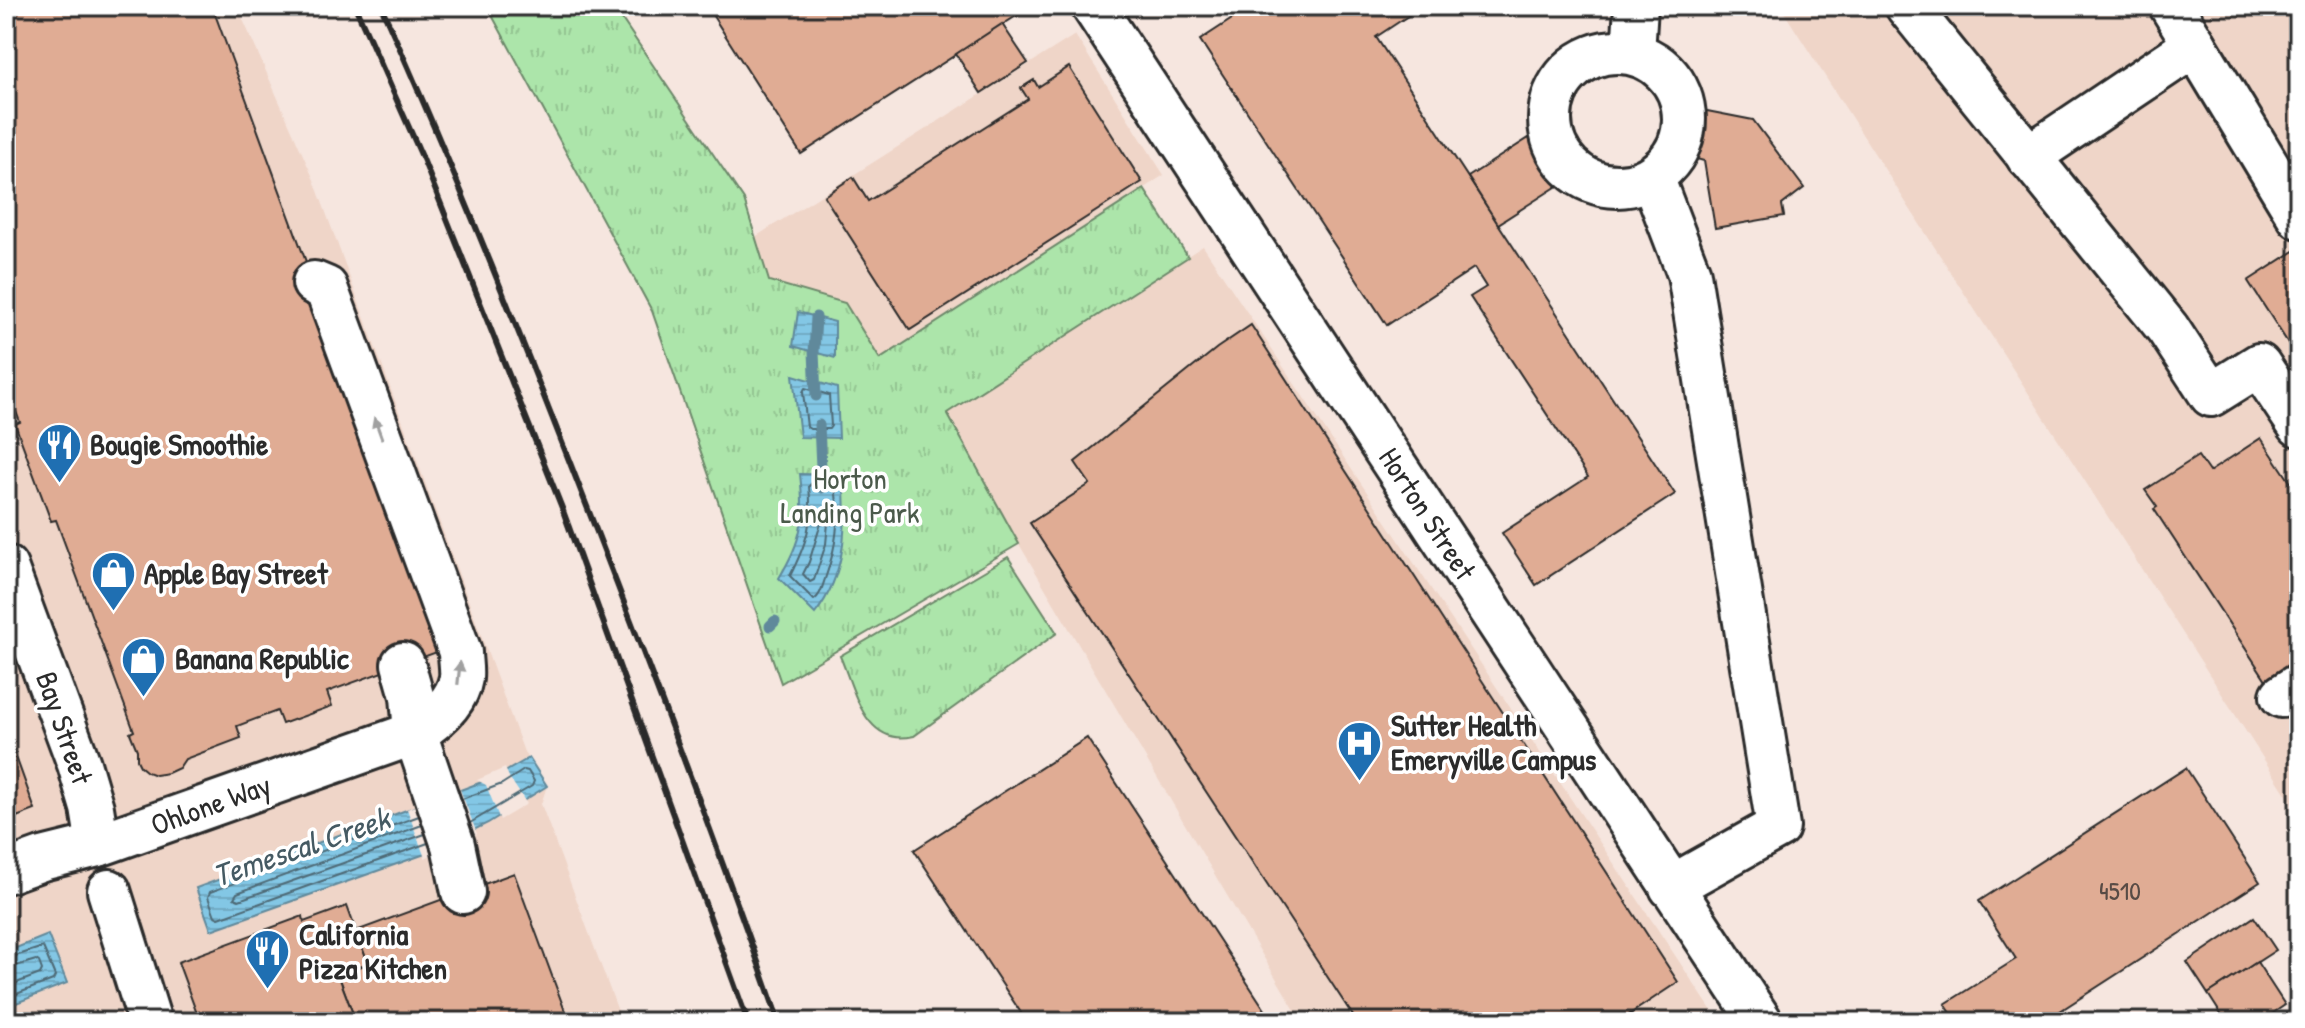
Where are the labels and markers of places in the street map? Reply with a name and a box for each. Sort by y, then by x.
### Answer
restaurant icon: Bougie Smoothie [35,421,83,484]
place label: Bougie Smoothie [90,424,268,465]
shop icon: Apple Bay Street [89,550,137,613]
place label: Apple Bay Street [144,553,329,594]
shop icon: Banana Republic [120,635,168,698]
place label: Banana Republic [175,638,349,679]
place label: Sutter Health Emeryville Campus [1391,705,1597,780]
hospital icon: Sutter Health Emeryville Campus [1336,719,1384,782]
place label: California Pizza Kitchen [299,914,447,988]
restaurant icon: California Pizza Kitchen [244,928,292,991]

